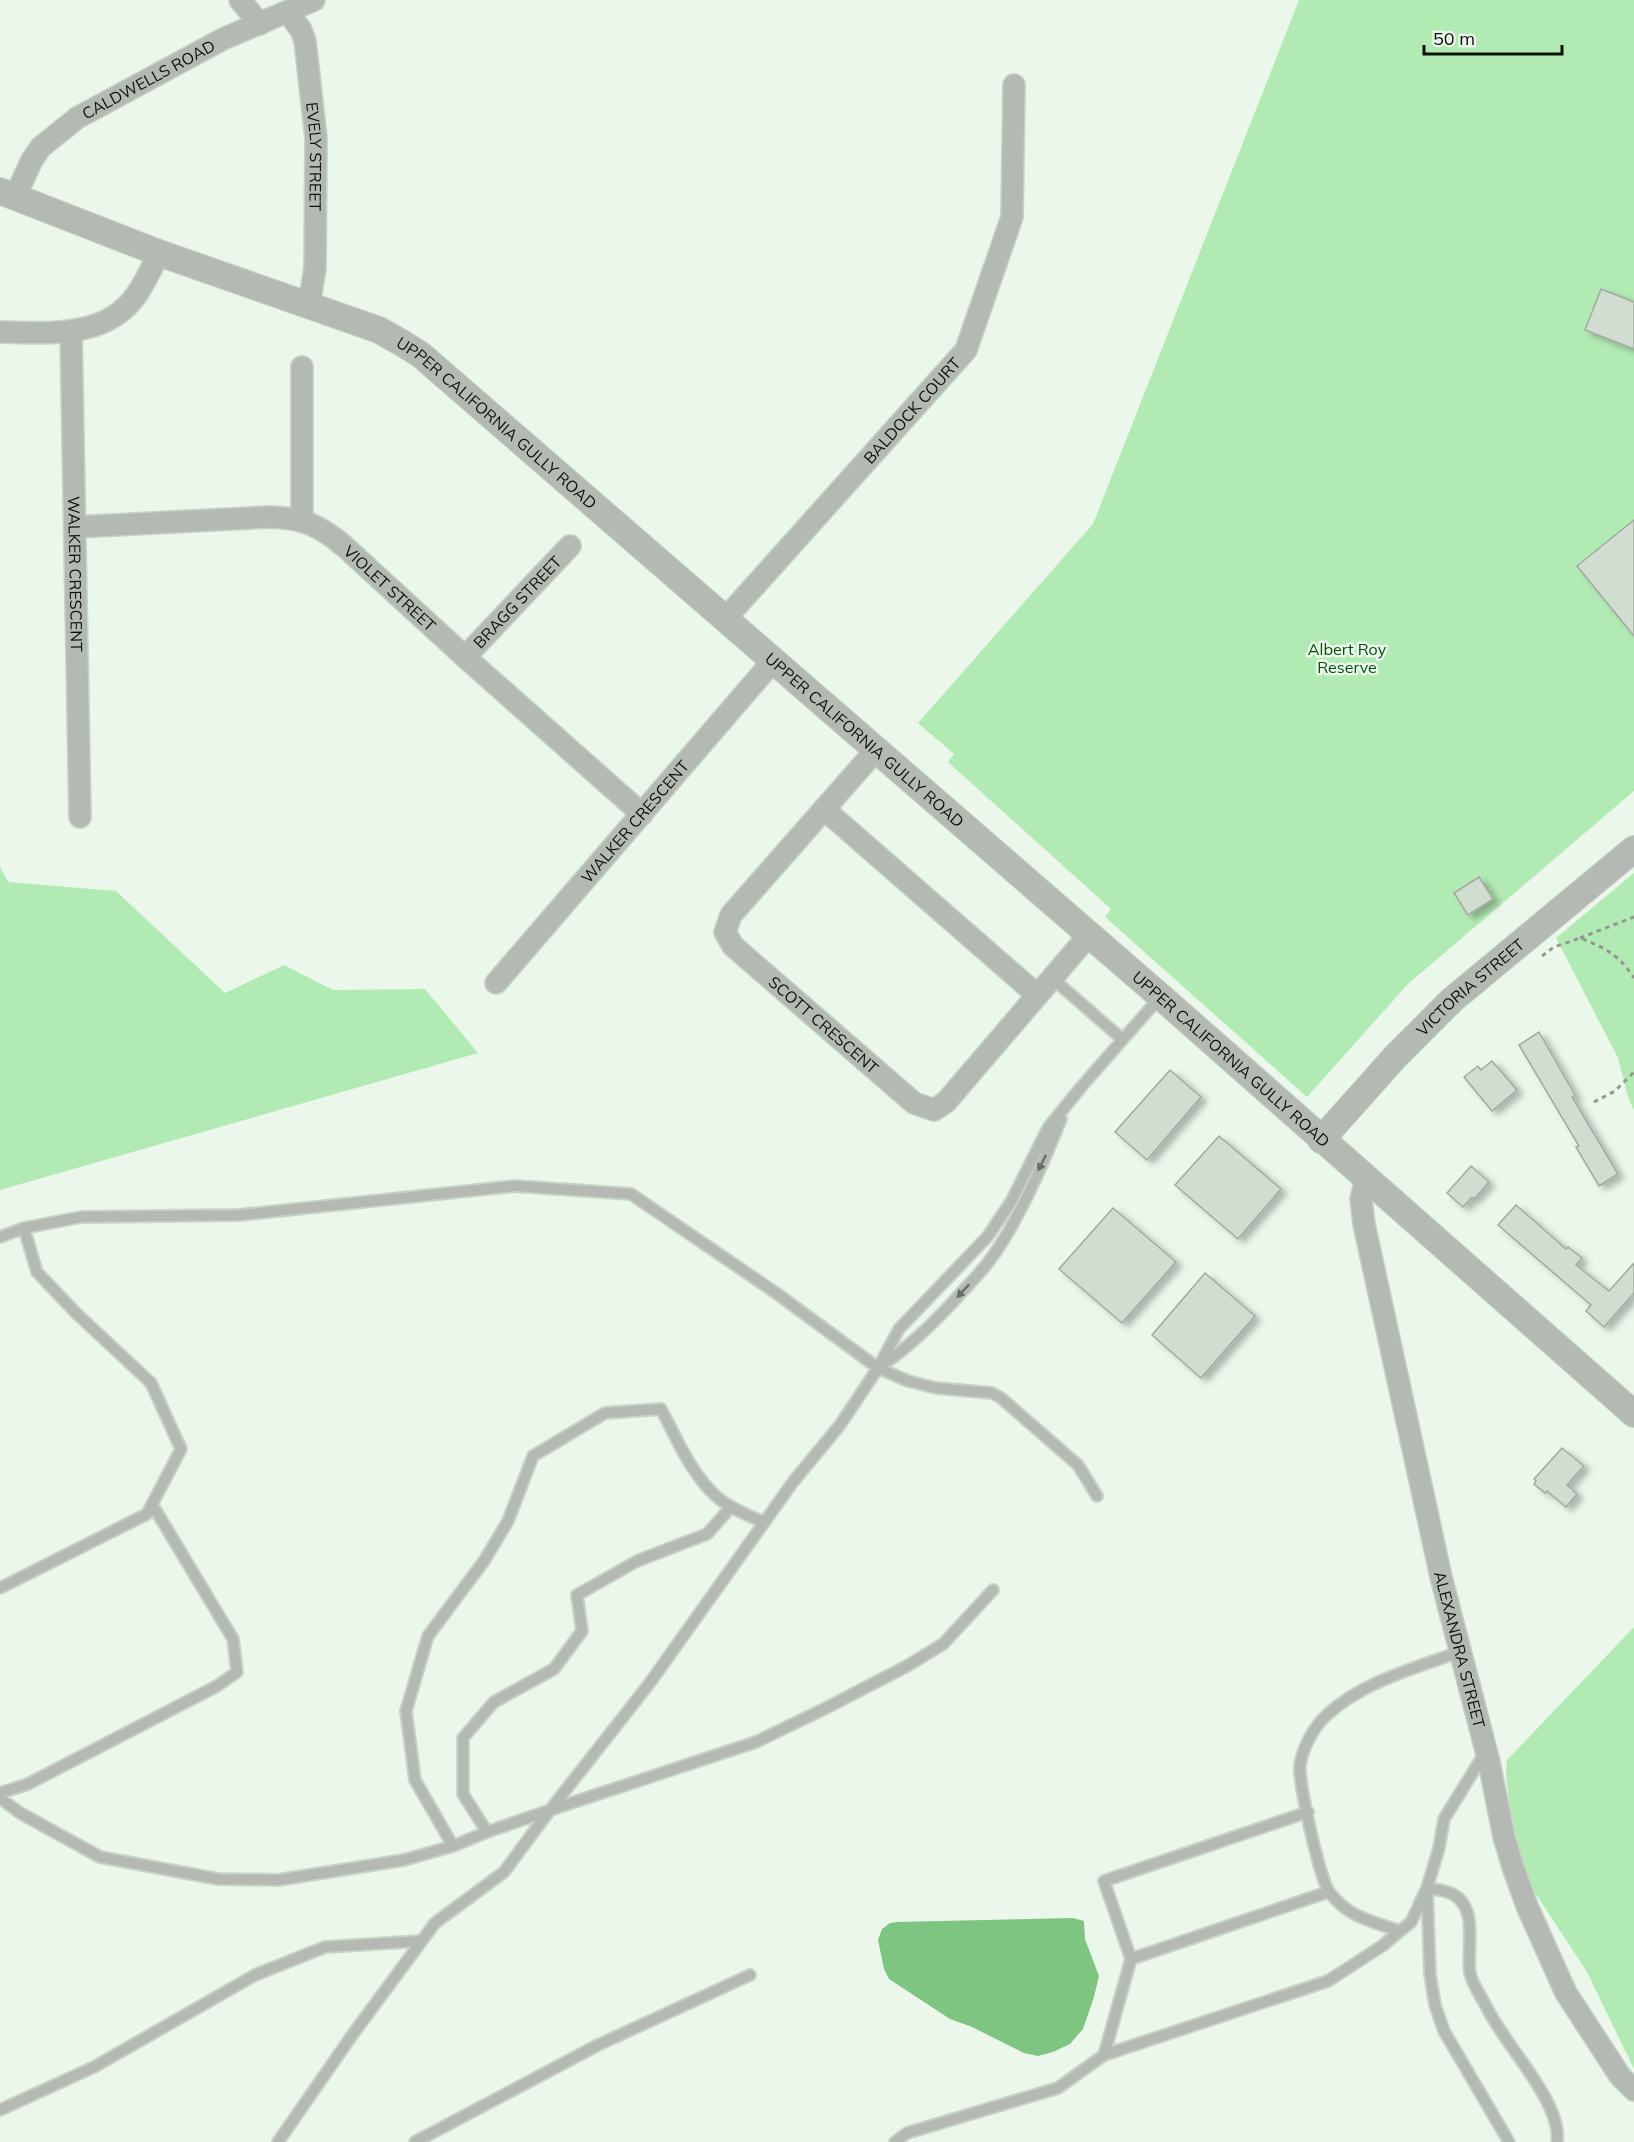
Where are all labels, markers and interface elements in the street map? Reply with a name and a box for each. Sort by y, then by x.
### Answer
scale bar [1424,18,1562,56]
text: 50 m [1433,27,1475,50]
street label: CALDWELLS ROAD [78,35,218,123]
street label: EVELY STREET [302,101,326,212]
street label: UPPER CALIFORNIA GULLY ROAD [393,332,601,513]
street label: BALDOCK COURT [859,353,965,468]
street label: WALKER CRESCENT [64,496,87,652]
street label: VIOLET STREET [340,541,440,636]
street label: BRAGG STREET [469,551,566,652]
park label: Albert Roy Reserve [1308,639,1387,677]
street label: UPPER CALIFORNIA GULLY ROAD [761,648,968,831]
street label: WALKER CRESCENT [577,756,693,887]
street label: VICTORIA STREET [1412,934,1529,1040]
street label: UPPER CALIFORNIA GULLY ROAD [1128,967,1334,1151]
street label: SCOTT CRESCENT [765,972,883,1078]
one-way arrow [1038,1154,1047,1171]
one-way arrow [957,1283,970,1298]
street label: ALEXANDRA STREET [1430,1569,1490,1730]

